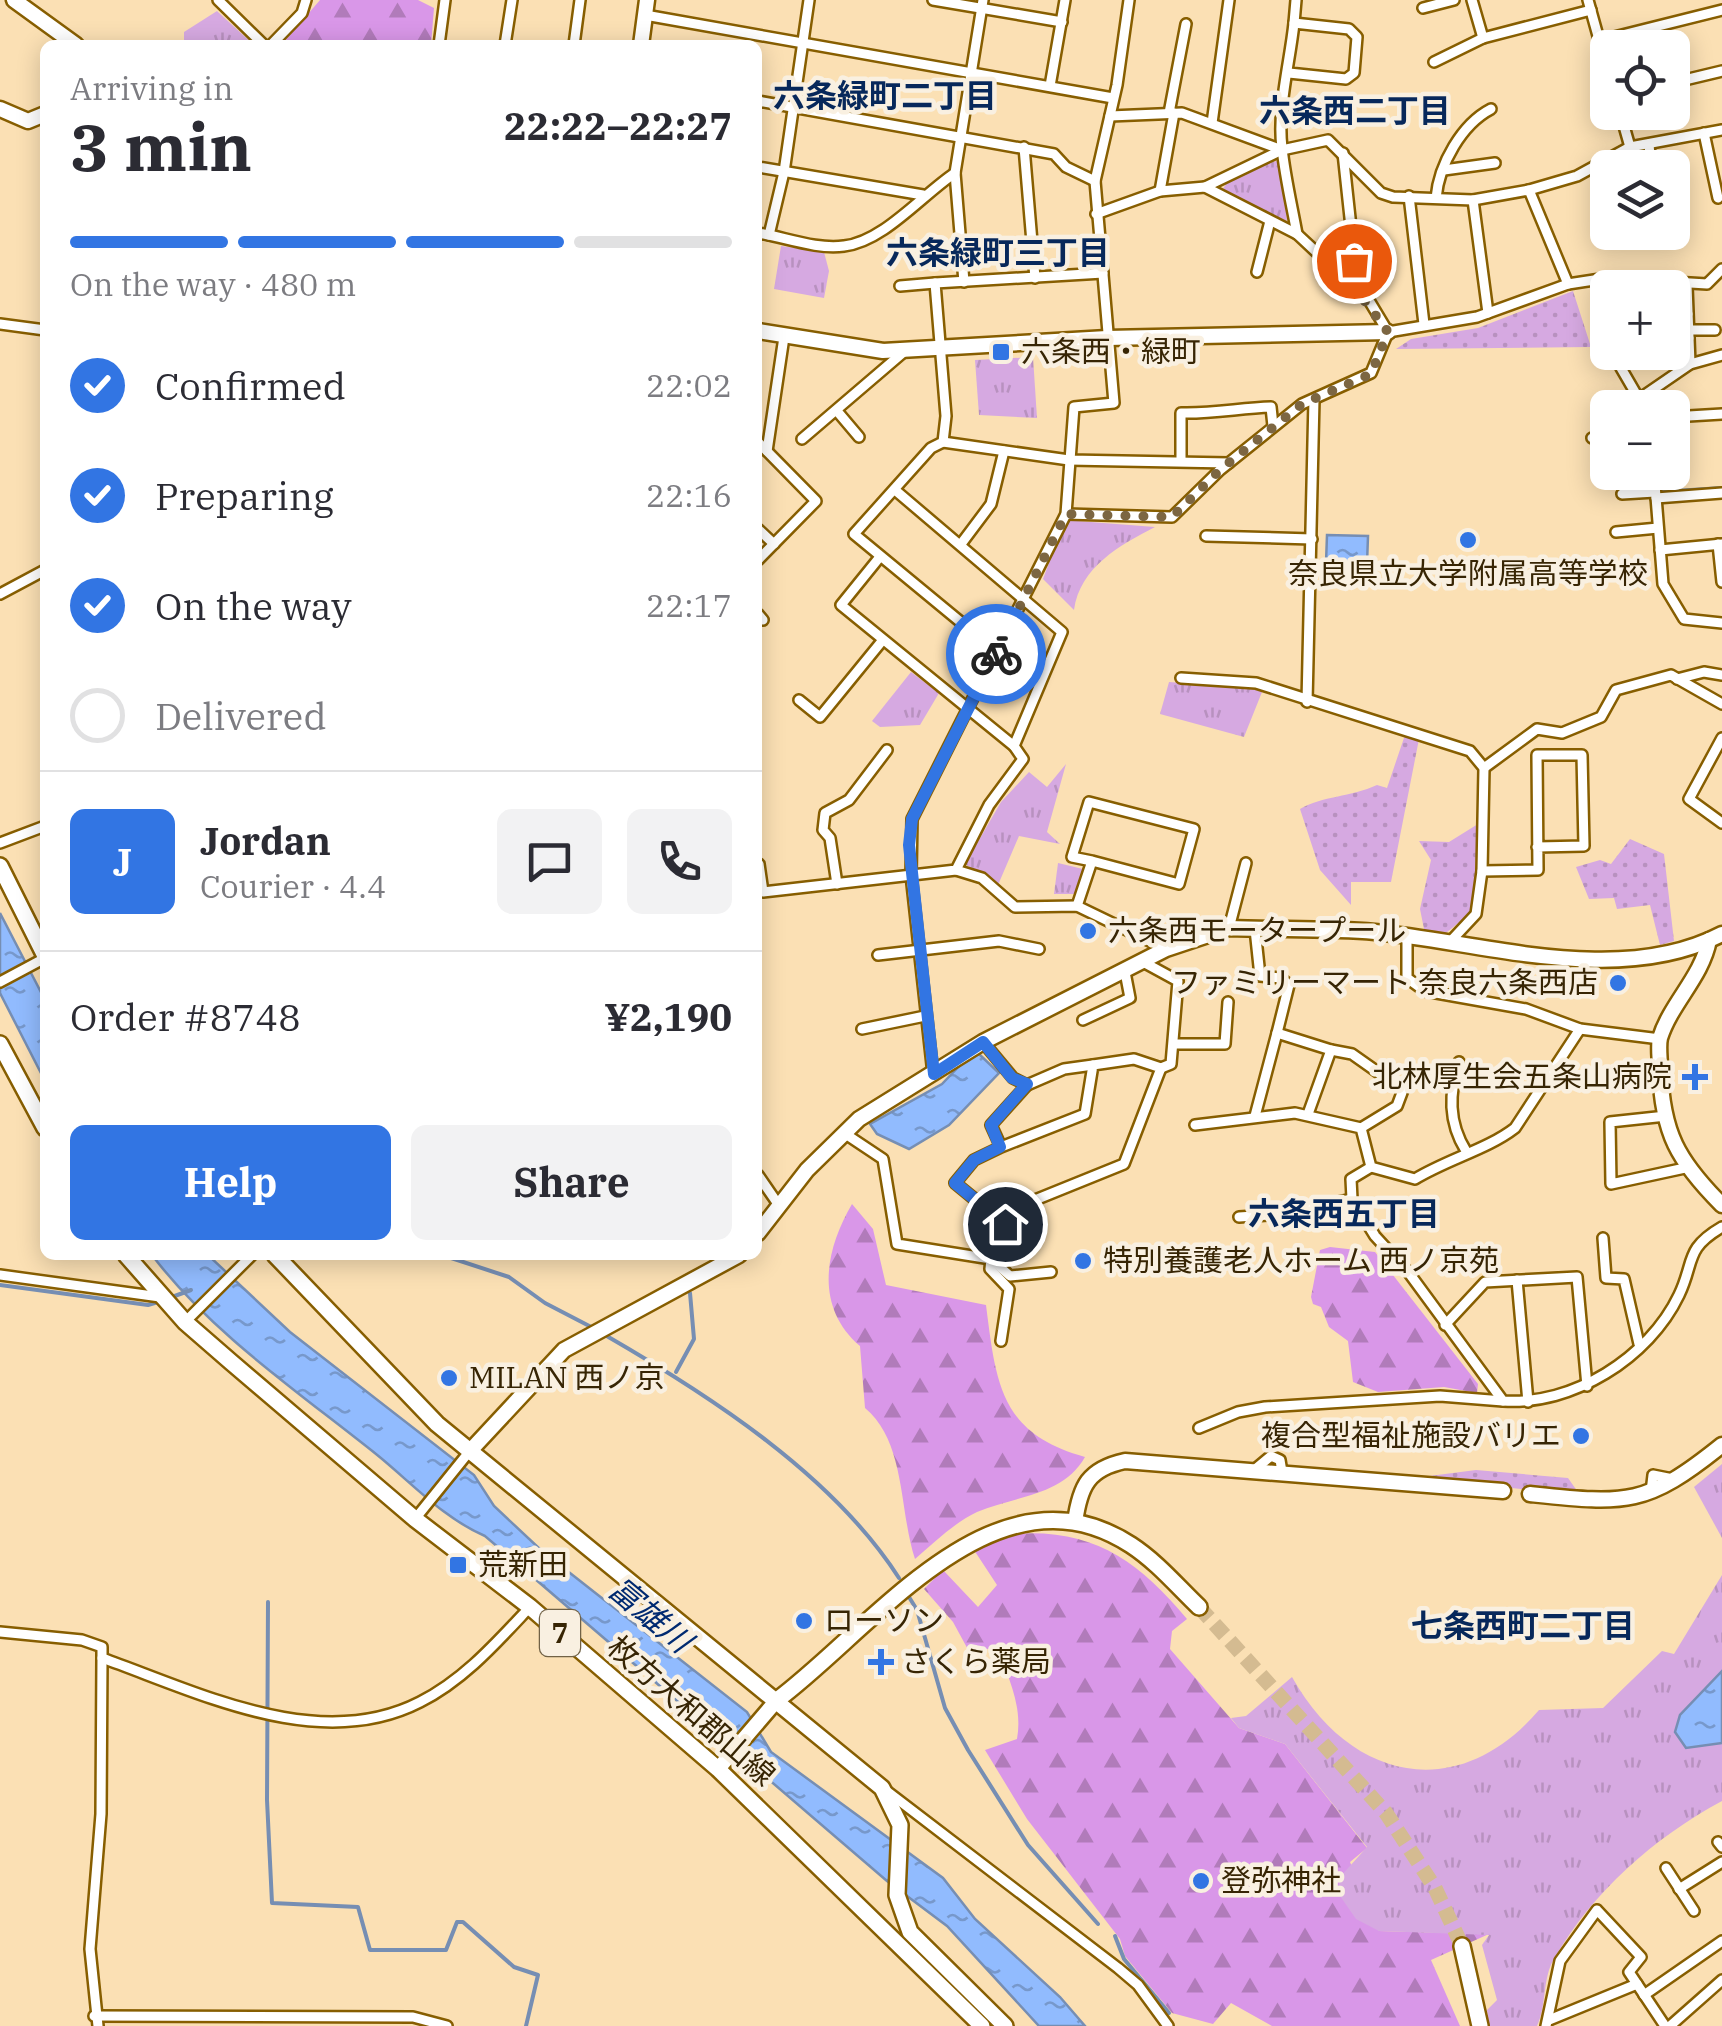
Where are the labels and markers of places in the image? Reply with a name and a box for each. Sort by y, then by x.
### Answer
pin [1312,219,1397,304]
place label: 六条西・緑町 [1021,331,1201,370]
marker: 六条西・緑町 [990,341,1012,363]
marker: 奈良県立大学附属高等学校 [1457,529,1479,551]
place label: 奈良県立大学附属高等学校 [1288,553,1648,592]
place label: 六条西モータープール [1108,910,1406,949]
marker: 六条西モータープール [1077,920,1099,942]
place label: ファミリーマート 奈良六条西店 [1171,962,1598,1001]
marker: ファミリーマート 奈良六条西店 [1607,972,1629,994]
place label: 北林厚生会五条山病院 [1372,1056,1672,1095]
marker: 北林厚生会五条山病院 [1682,1064,1708,1090]
pin [963,1182,1048,1267]
place label: 特別養護老人ホーム 西ノ京苑 [1103,1240,1499,1279]
marker: 特別養護老人ホーム 西ノ京苑 [1072,1250,1094,1272]
place label: MILAN 西ノ京 [469,1357,665,1396]
marker: MILAN 西ノ京 [438,1367,460,1389]
place label: 複合型福祉施設バリエ [1261,1415,1561,1454]
marker: 複合型福祉施設バリエ [1570,1425,1592,1447]
place label: 荒新田 [478,1544,568,1583]
marker: 荒新田 [447,1554,469,1576]
place label: ローソン [824,1600,944,1639]
marker: ローソン [793,1610,815,1632]
place label: さくら薬局 [901,1641,1051,1680]
marker: さくら薬局 [870,1651,892,1673]
place label: 登弥神社 [1221,1860,1341,1899]
marker: 登弥神社 [1190,1870,1212,1892]

